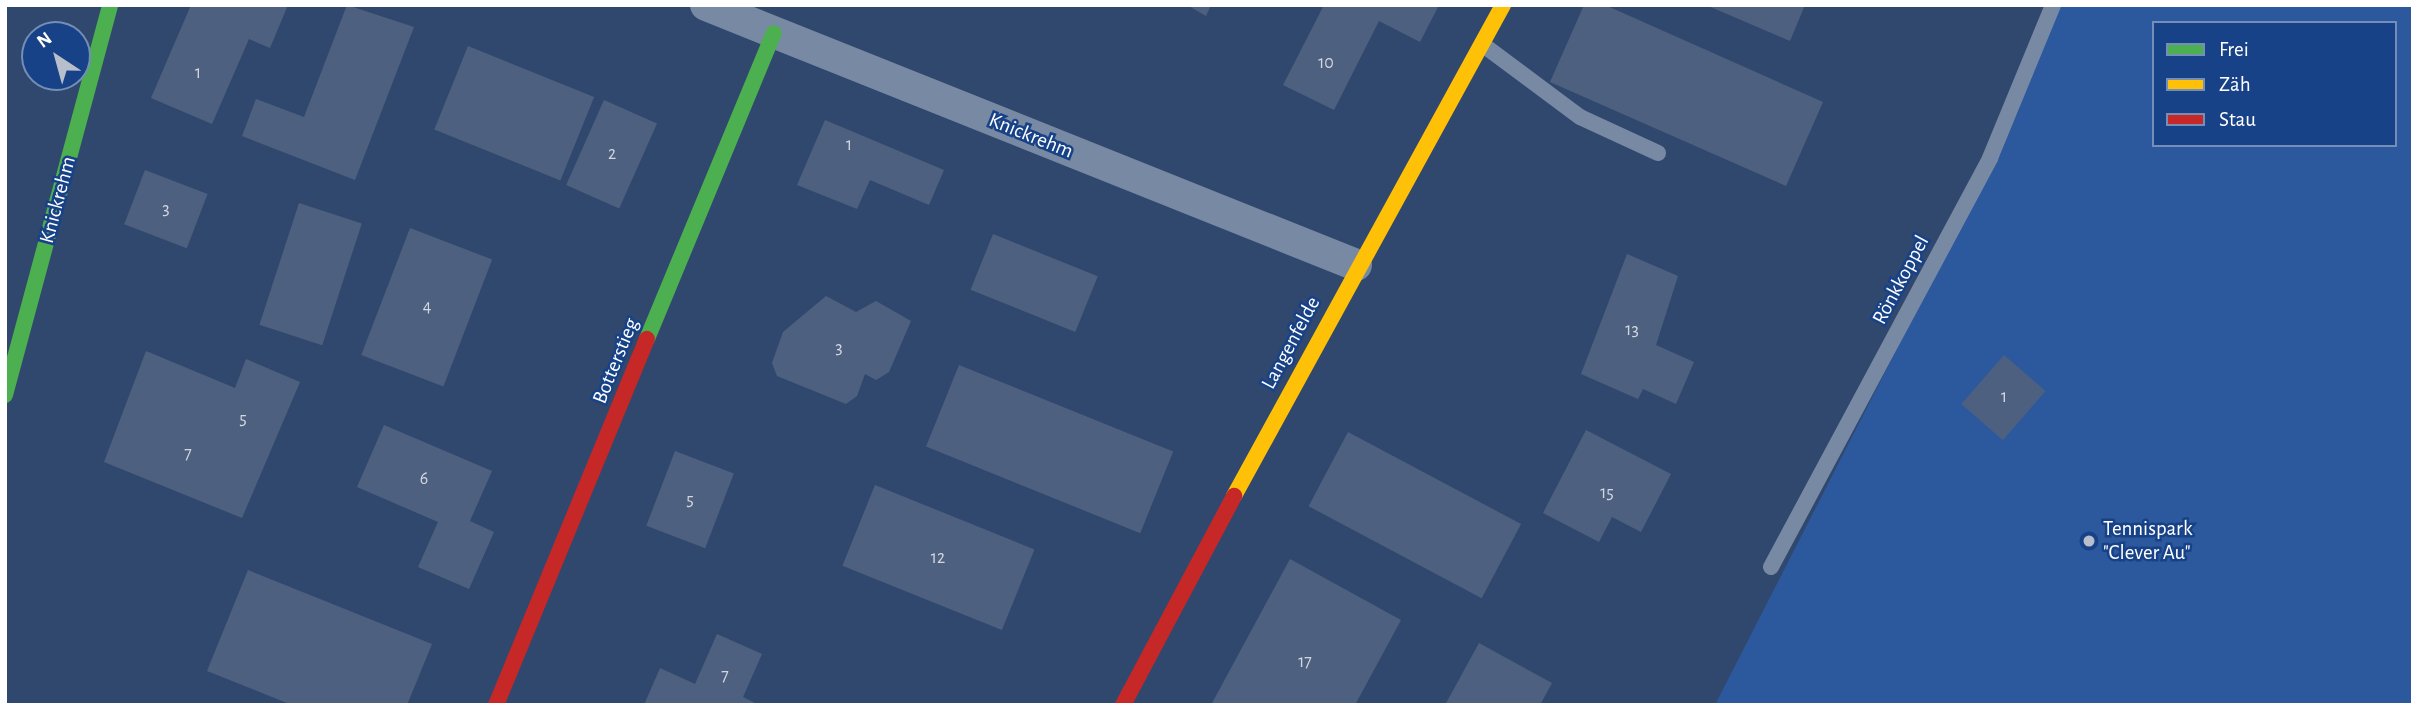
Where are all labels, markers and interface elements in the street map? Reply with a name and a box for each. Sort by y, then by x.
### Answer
north arrow [21,21,91,91]
legend [2152,21,2397,147]
text: N [34,29,55,52]
text: Frei [2219,39,2249,60]
house number: 10 [1318,52,1334,74]
house number: 1 [195,62,201,84]
text: Zäh [2219,74,2251,95]
street label: Knickrehm [985,108,1077,164]
text: Stau [2219,109,2256,130]
house number: 1 [846,134,852,156]
house number: 2 [608,143,616,165]
street label: Knickrehm [34,154,82,246]
house number: 3 [162,198,170,220]
street label: Rönkkoppel [1867,231,1935,329]
street label: Langenfelde [1256,292,1326,394]
house number: 4 [423,296,431,318]
street label: Botterstieg [587,314,645,408]
house number: 13 [1625,319,1639,341]
house number: 3 [835,337,843,359]
house number: 1 [2001,386,2007,408]
house number: 5 [239,408,247,430]
house number: 7 [184,443,192,465]
house number: 6 [420,468,428,490]
house number: 15 [1600,482,1614,504]
house number: 5 [686,489,694,511]
place label: Tennispark "Clever Au" [2103,516,2192,566]
marker: Tennispark "Clever Au" [2081,533,2097,549]
house number: 12 [931,547,945,569]
house number: 17 [1298,651,1312,673]
house number: 7 [721,665,729,687]

